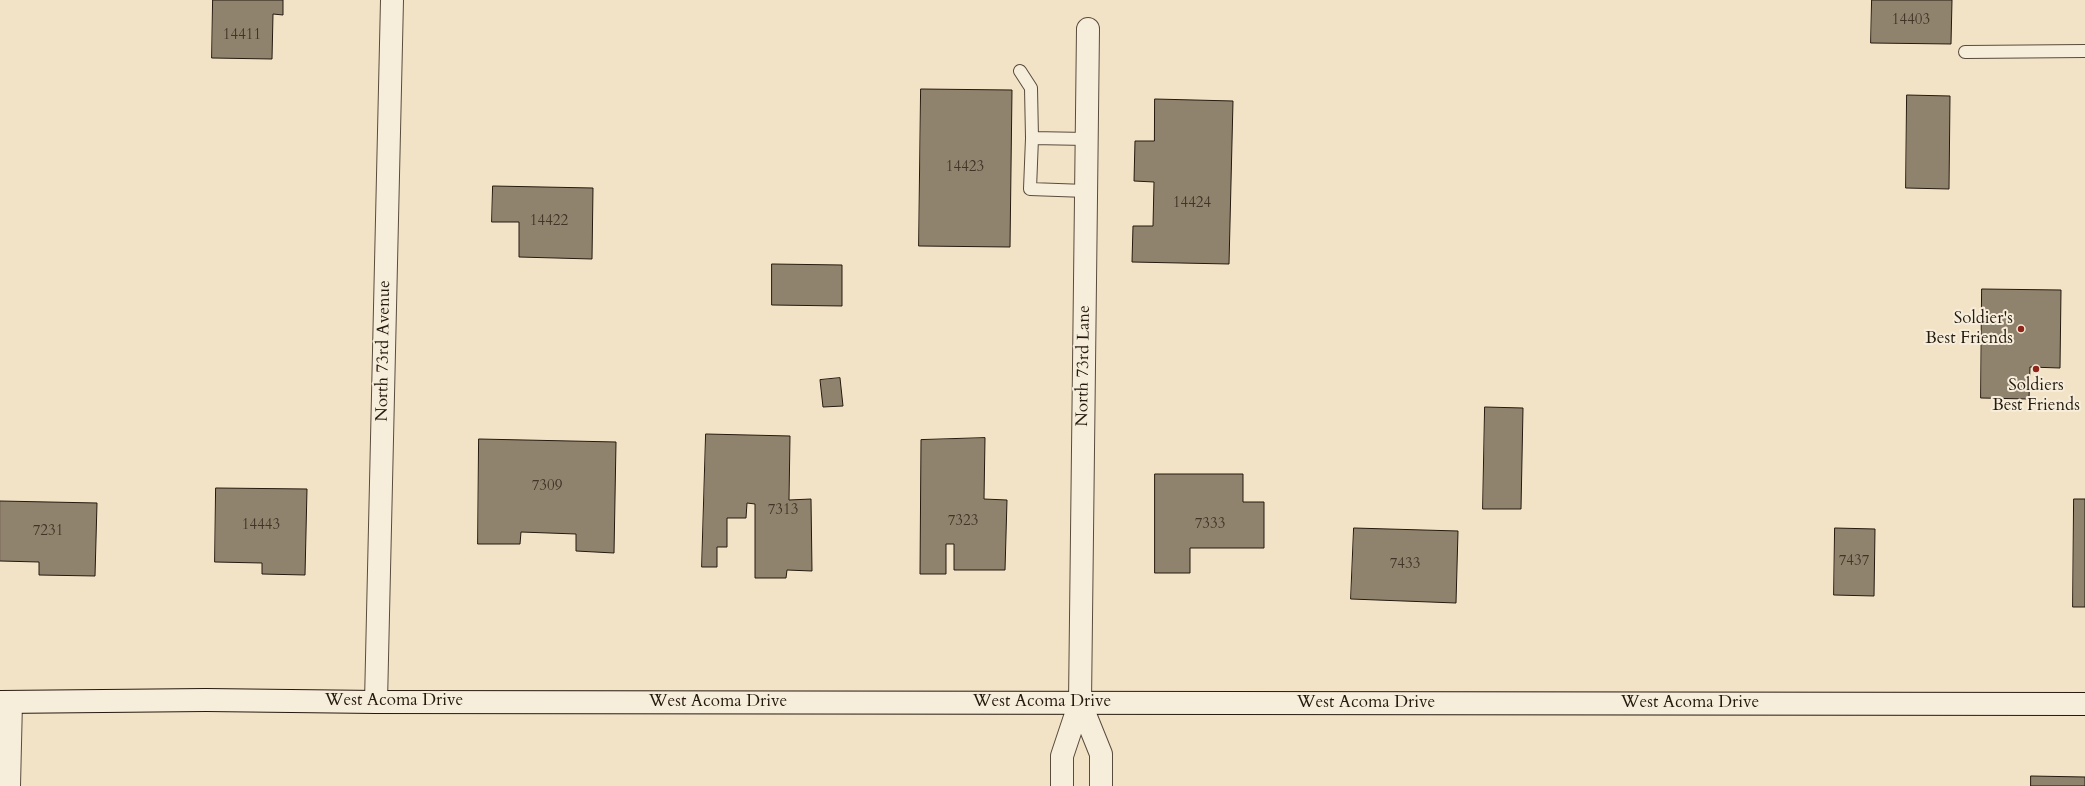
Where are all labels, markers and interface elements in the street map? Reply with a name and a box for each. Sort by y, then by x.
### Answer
house number: 14403 [1892,12,1930,30]
house number: 14411 [223,27,261,45]
house number: 14423 [946,159,984,177]
house number: 14424 [1173,195,1211,213]
house number: 14422 [530,213,568,231]
street label: North 73rd Avenue [373,280,395,422]
street label: North 73rd Lane [1073,305,1095,427]
place label: Soldier's Best Friends [1925,309,2013,349]
marker: Soldier's Best Friends [2016,324,2026,334]
marker: Soldiers Best Friends [2031,364,2041,374]
place label: Soldiers Best Friends [1992,376,2080,416]
house number: 7309 [532,478,562,496]
house number: 7313 [768,502,798,520]
house number: 7323 [948,513,978,531]
house number: 7333 [1195,516,1225,534]
house number: 14443 [242,517,280,535]
house number: 7231 [33,523,63,541]
house number: 7437 [1839,553,1869,571]
house number: 7433 [1390,556,1420,574]
street label: West Acoma Drive [325,691,463,711]
street label: West Acoma Drive [649,692,787,712]
street label: West Acoma Drive [973,692,1111,712]
street label: West Acoma Drive [1297,693,1435,713]
street label: West Acoma Drive [1621,693,1759,713]

